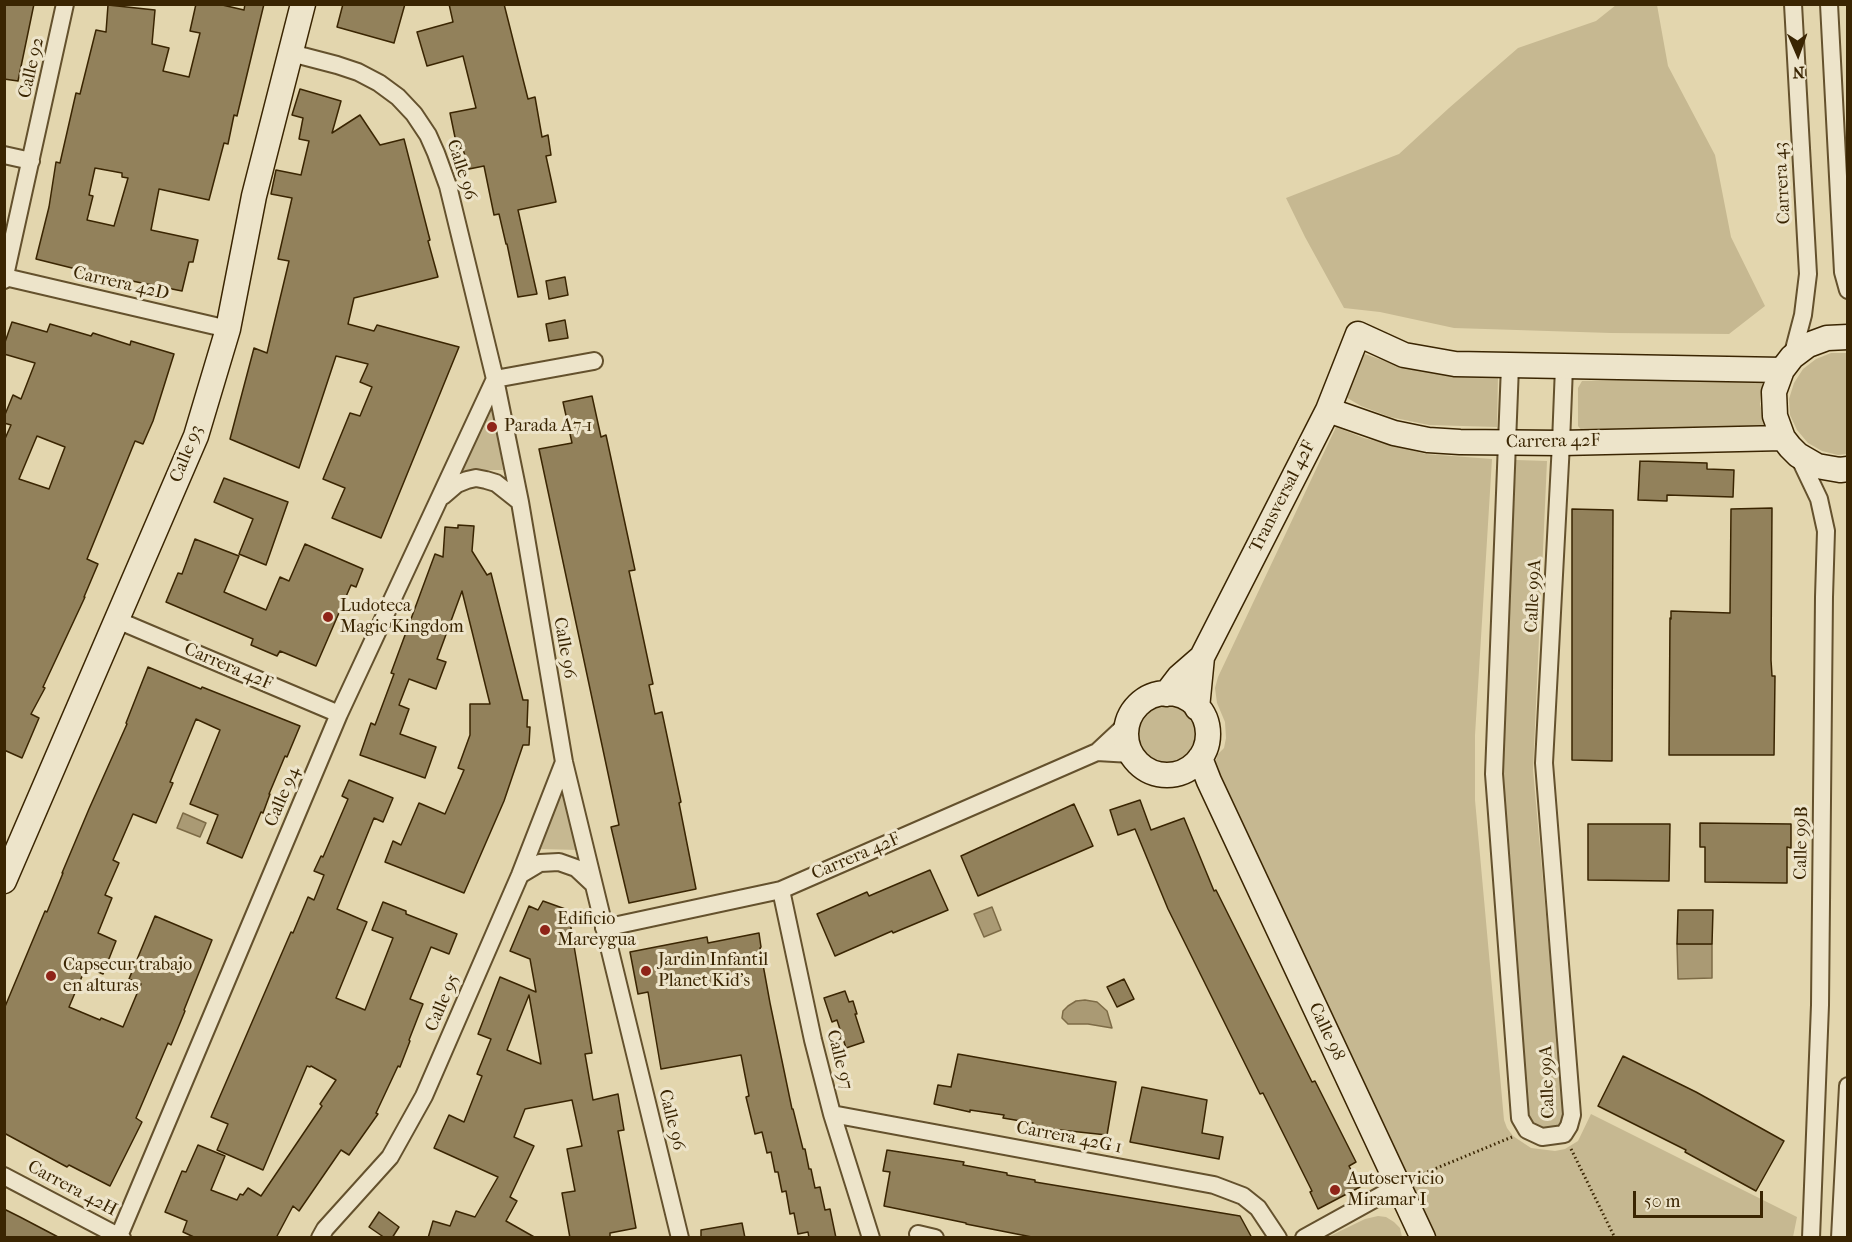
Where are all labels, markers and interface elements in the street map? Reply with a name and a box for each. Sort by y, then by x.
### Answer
north arrow [1768,24,1828,84]
street label: Calle 92 [15,35,49,101]
text: N [1792,63,1805,82]
street label: Calle 96 [441,137,481,203]
street label: Carrera 43 [1770,141,1796,225]
street label: Carrera 42D [71,262,171,306]
place label: Parada A7-1 [504,416,592,438]
marker: Parada A7-1 [485,420,499,434]
street label: Calle 93 [166,422,208,486]
street label: Carrera 42F [1506,430,1600,454]
street label: Transversal 42F [1246,438,1320,556]
street label: Calle 99A [1521,559,1547,633]
place label: Ludoteca Magic Kingdom [340,596,464,638]
marker: Ludoteca Magic Kingdom [321,610,335,624]
street label: Calle 96 [548,615,580,681]
street label: Carrera 42F [181,639,275,695]
street label: Calle 94 [261,764,305,830]
street label: Calle 99B [1791,806,1813,880]
street label: Carrera 42F [809,829,903,885]
place label: Edificio Mareygua [557,909,636,952]
marker: Edificio Mareygua [538,923,552,937]
place label: Jardin Infantil Planet Kid's [658,950,768,992]
place label: Capsecur trabajo en alturas [63,955,192,998]
marker: Jardin Infantil Planet Kid's [639,964,653,978]
marker: Capsecur trabajo en alturas [44,969,58,983]
street label: Calle 95 [421,971,465,1035]
street label: Calle 98 [1303,1000,1349,1064]
street label: Calle 97 [821,1028,857,1092]
street label: Calle 99A [1536,1045,1560,1119]
street label: Calle 96 [653,1087,689,1153]
street label: Carrera 42G 1 [1014,1117,1124,1159]
street label: Carrera 42H [23,1156,121,1222]
place label: Autoservicio Miramar I [1347,1169,1444,1212]
scale bar [1636,1179,1766,1217]
marker: Autoservicio Miramar I [1328,1183,1342,1197]
text: 50 m [1644,1191,1680,1212]

